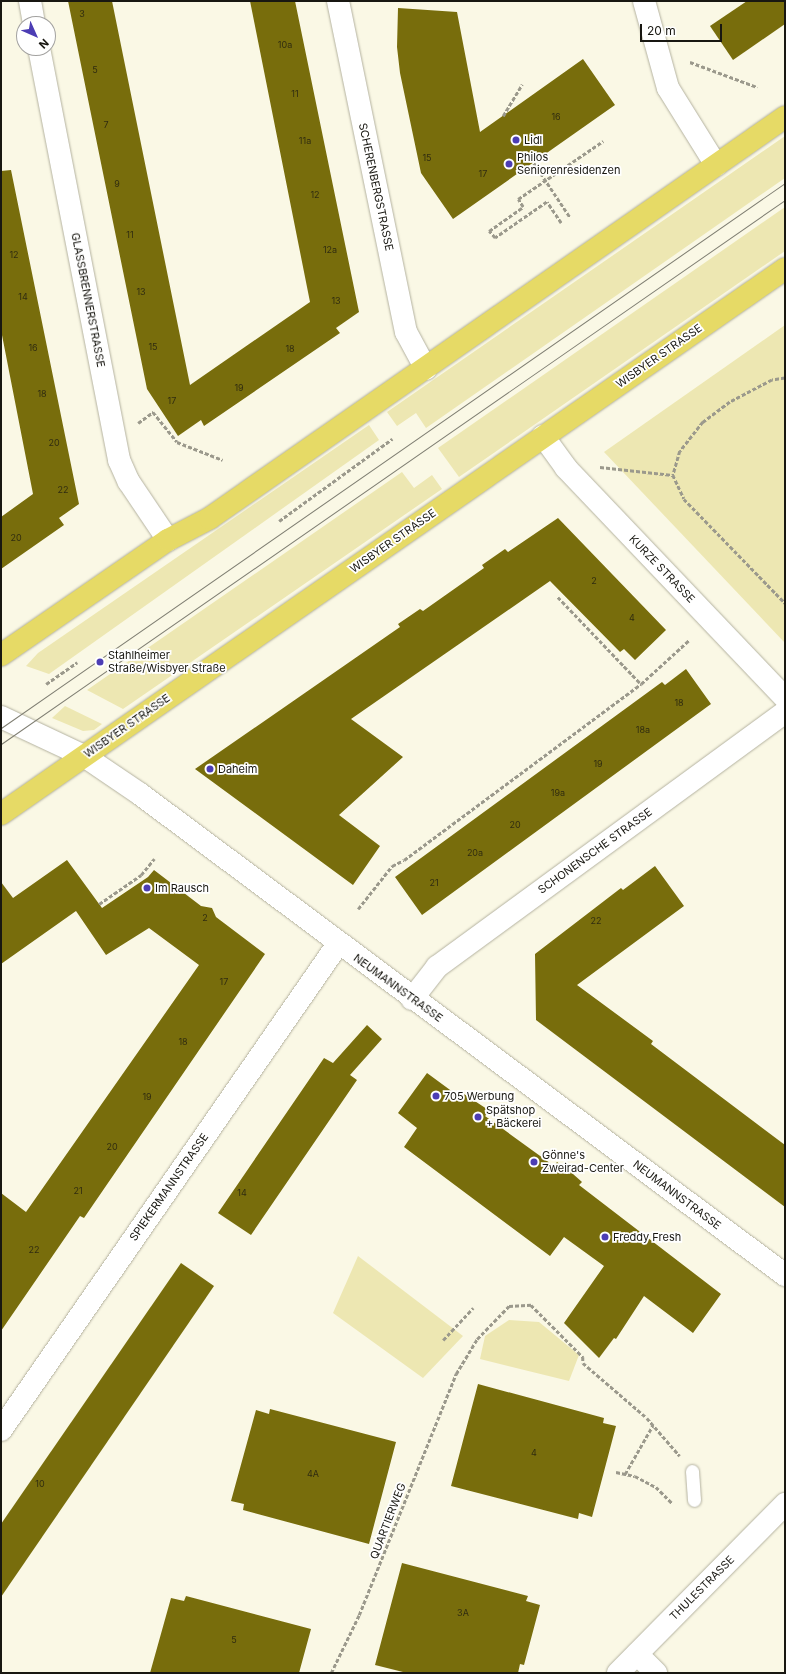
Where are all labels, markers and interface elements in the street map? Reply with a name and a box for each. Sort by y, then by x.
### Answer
house number: 3 [79,9,85,19]
north arrow [16,16,56,56]
scale bar [642,16,724,42]
text: 20 m [647,23,676,38]
text: N [36,36,52,52]
house number: 10a [278,40,292,50]
house number: 5 [92,65,98,75]
house number: 11 [291,89,299,99]
house number: 16 [551,112,561,122]
house number: 7 [103,120,109,130]
street label: SCHERENBERGSTRASSE [356,122,396,252]
place label: Lidl [524,133,542,147]
marker: Lidl [511,135,521,145]
house number: 11a [299,136,311,146]
place label: Philos Seniorenresidenzen [517,151,620,177]
house number: 15 [422,153,432,163]
marker: Philos Seniorenresidenzen [504,159,514,169]
house number: 17 [479,169,487,179]
house number: 9 [114,179,120,189]
house number: 12 [310,190,320,200]
house number: 11 [126,230,134,240]
street label: GLASSBRENNERSTRASSE [68,232,108,368]
house number: 12a [323,245,337,255]
house number: 12 [9,250,19,260]
house number: 13 [136,287,146,297]
house number: 14 [18,292,28,302]
house number: 13 [331,296,341,306]
street label: WISBYER STRASSE [613,321,705,391]
house number: 15 [148,342,158,352]
house number: 16 [28,343,38,353]
house number: 18 [285,344,295,354]
house number: 19 [234,383,244,393]
house number: 18 [37,389,47,399]
house number: 17 [168,396,176,406]
house number: 20 [48,438,60,448]
house number: 22 [58,485,68,495]
street label: WISBYER STRASSE [347,506,439,576]
street label: KURZE STRASSE [626,532,698,606]
house number: 20 [10,533,22,543]
house number: 2 [591,576,597,586]
house number: 4 [629,613,635,623]
place label: Stahlheimer Straße/Wisbyer Straße [108,649,226,675]
marker: Stahlheimer Straße/Wisbyer Straße [95,657,105,667]
street label: WISBYER STRASSE [81,691,173,761]
house number: 18 [674,698,684,708]
house number: 18a [636,725,650,735]
house number: 19 [593,759,603,769]
place label: Daheim [218,762,257,776]
marker: Daheim [205,764,215,774]
house number: 19a [551,788,565,798]
street label: SCHONENSCHE STRASSE [536,805,654,897]
house number: 20 [509,820,521,830]
house number: 20a [467,848,483,858]
house number: 21 [429,878,439,888]
place label: Im Rausch [155,881,209,895]
marker: Im Rausch [142,883,152,893]
house number: 2 [202,913,208,923]
house number: 22 [591,916,601,926]
street label: NEUMANNSTRASSE [351,951,445,1025]
house number: 17 [220,977,228,987]
house number: 18 [178,1037,188,1047]
place label: 705 Werbung [444,1089,514,1103]
marker: 705 Werbung [431,1091,441,1101]
house number: 19 [142,1092,152,1102]
place label: Spätshop + Bäckerei [486,1104,541,1130]
marker: Spätshop + Bäckerei [473,1112,483,1122]
street label: SPIEKERMANNSTRASSE [127,1131,211,1243]
house number: 20 [106,1142,118,1152]
place label: Gönne's Zweirad-Center [542,1149,624,1175]
marker: Gönne's Zweirad-Center [529,1157,539,1167]
street label: NEUMANNSTRASSE [630,1158,724,1232]
house number: 21 [73,1186,83,1196]
house number: 14 [237,1188,247,1198]
place label: Freddy Fresh [613,1230,681,1244]
marker: Freddy Fresh [600,1232,610,1242]
house number: 22 [29,1245,39,1255]
house number: 4 [531,1448,537,1458]
house number: 4A [307,1469,319,1479]
house number: 10 [35,1479,45,1489]
street label: QUARTIERWEG [367,1481,409,1561]
street label: THULESTRASSE [667,1553,737,1623]
house number: 3A [457,1608,469,1618]
house number: 5 [231,1635,237,1645]

